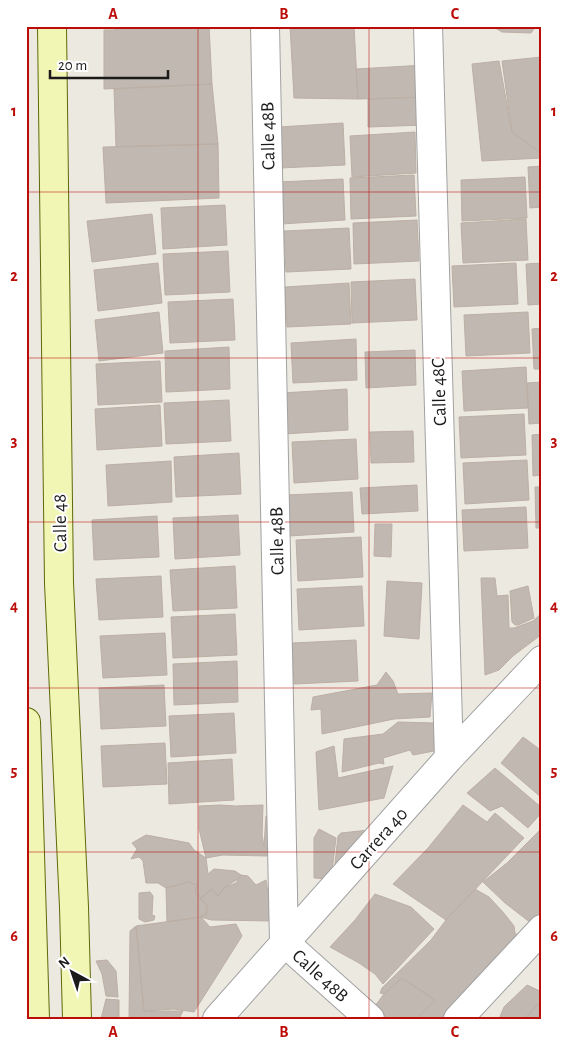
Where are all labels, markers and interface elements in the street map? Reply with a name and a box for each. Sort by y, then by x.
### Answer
text: A [108,6,118,22]
text: B [279,6,289,22]
text: C [451,6,460,22]
scale bar [50,48,168,80]
text: 20 m [58,58,87,73]
street label: Calle 48B [258,102,279,170]
text: 1 [11,103,17,119]
text: 1 [551,103,557,119]
text: 2 [10,268,18,284]
text: 2 [550,268,558,284]
street label: Calle 48C [429,358,450,426]
text: 3 [11,433,18,449]
text: 3 [551,433,558,449]
street label: Calle 48 [50,494,71,552]
street label: Calle 48B [267,507,288,575]
text: 4 [10,598,18,614]
text: 4 [550,598,558,614]
text: 5 [11,763,18,779]
text: 5 [551,763,558,779]
street label: Carrera 40 [346,804,412,874]
text: 6 [10,928,18,944]
text: 6 [550,928,558,944]
street label: Calle 48B [288,946,352,1006]
north arrow [48,948,98,998]
text: N [56,954,73,971]
text: A [108,1024,118,1040]
text: B [279,1024,289,1040]
text: C [451,1024,460,1040]

